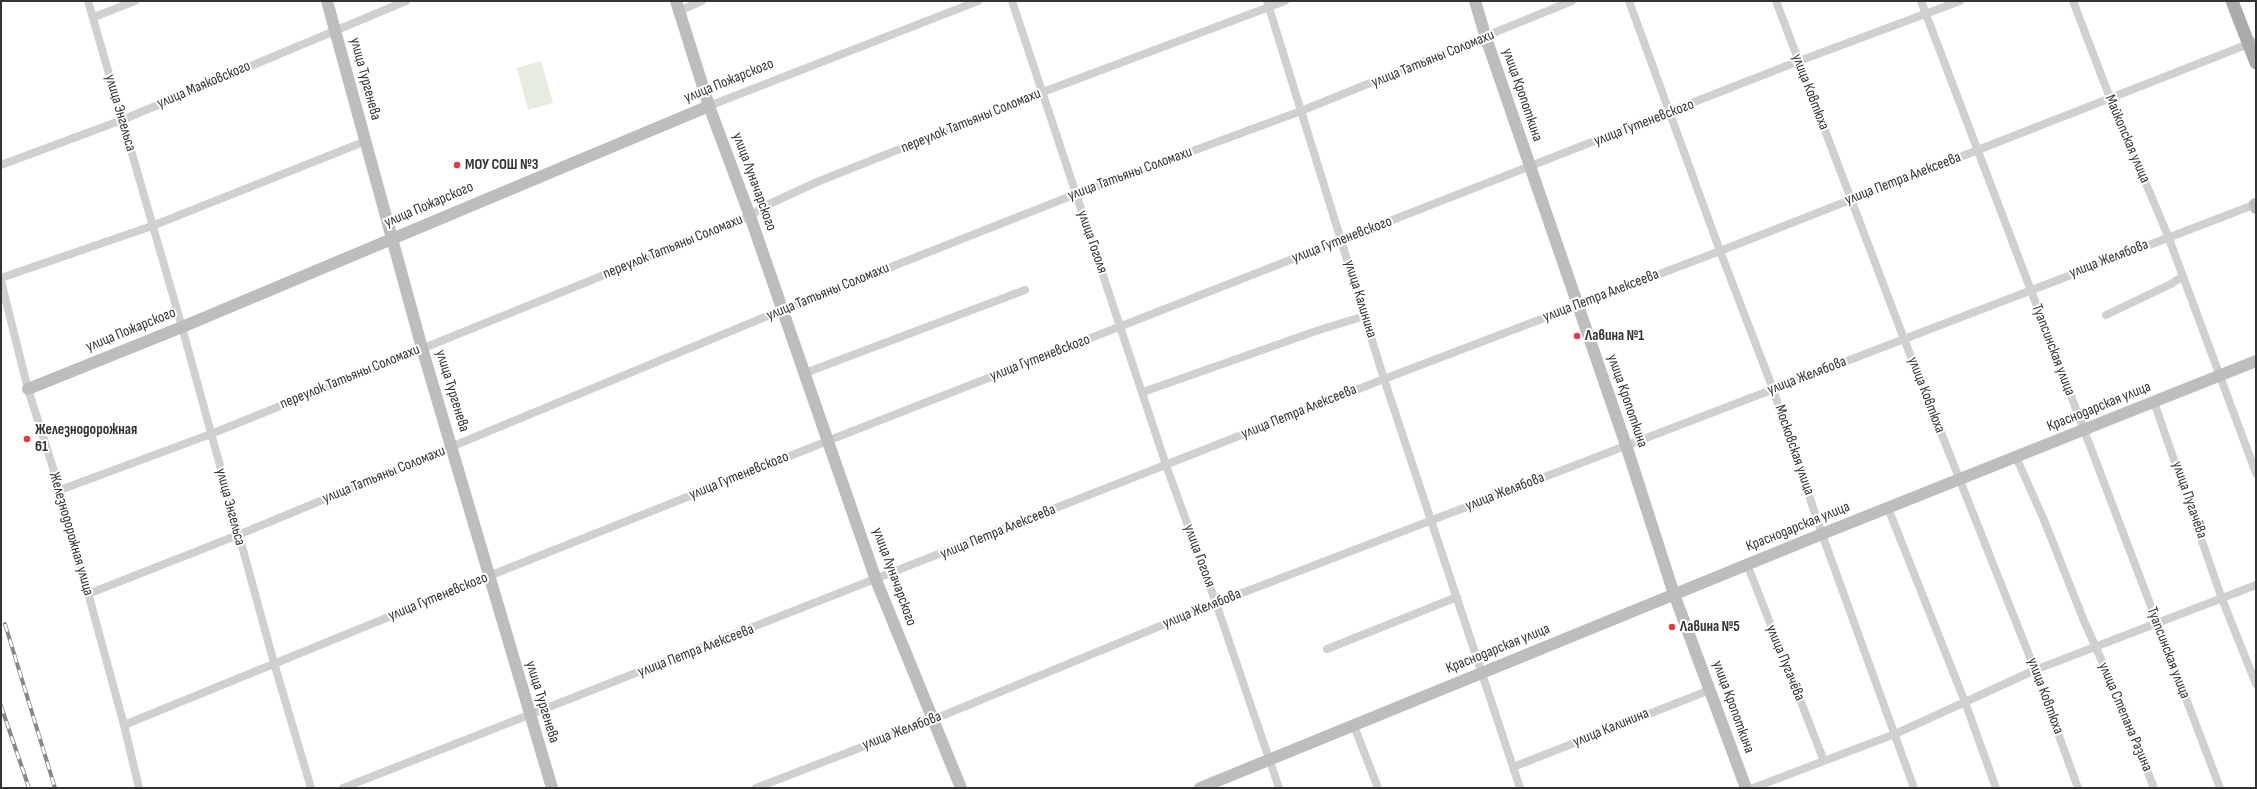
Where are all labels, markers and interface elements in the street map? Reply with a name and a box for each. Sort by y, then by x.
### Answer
street label: улица Татьяны Соломахи [1369,26,1497,92]
street label: улица Тургенева [345,36,385,122]
street label: улица Кропоткина [1498,46,1546,144]
street label: улица Ковтюха [1787,51,1833,133]
street label: улица Пожарского [682,55,776,107]
street label: улица Маяковского [155,57,253,113]
street label: улица Энгельса [100,73,140,153]
street label: переулок Татьяны Соломахи [898,85,1044,157]
street label: Майкопская улица [2100,92,2154,186]
street label: улица Гутеневского [1591,96,1697,150]
street label: улица Луначарского [728,131,780,233]
street label: улица Татьяны Соломахи [1065,143,1195,205]
street label: улица Петра Алексеева [1843,149,1963,209]
place label: МОУ СОШ №3 [465,156,539,174]
marker: МОУ СОШ №3 [452,160,462,170]
street label: улица Пожарского [382,178,476,232]
street label: улица Гоголя [1073,208,1111,276]
street label: переулок Татьяны Соломахи [600,211,746,283]
street label: улица Гутеневского [1289,213,1395,267]
street label: улица Желябова [2067,236,2151,282]
street label: улица Калинина [1340,258,1380,340]
street label: улица Татьяны Соломахи [764,259,892,325]
street label: улица Петра Алексеева [1541,266,1661,326]
street label: Туапсинская улица [2027,302,2079,398]
street label: улица Пожарского [84,304,178,356]
place label: Лавина №1 [1585,327,1644,345]
street label: улица Гутеневского [987,331,1093,385]
marker: Лавина №1 [1572,331,1582,341]
street label: переулок Татьяны Соломахи [277,341,423,413]
street label: улица Тургенева [431,348,473,434]
street label: улица Кропоткина [1603,352,1651,450]
street label: улица Желябова [1765,353,1849,399]
street label: улица Ковтюха [1903,354,1949,436]
street label: Краснодарская улица [2045,378,2153,436]
street label: улица Петра Алексеева [1239,381,1359,443]
street label: Московская улица [1770,403,1818,497]
place label: Железнодорожная 61 [35,421,137,456]
marker: Железнодорожная 61 [22,434,32,444]
street label: улица Татьяны Соломахи [320,442,448,508]
street label: улица Гутеневского [687,448,791,504]
street label: улица Пугачёва [2167,459,2211,541]
street label: улица Энгельса [211,467,249,547]
street label: улица Желябова [1463,469,1547,515]
street label: Железнодорожная улица [45,470,97,598]
street label: Краснодарская улица [1744,498,1852,556]
street label: улица Петра Алексеева [938,501,1058,563]
street label: улица Гоголя [1179,522,1219,590]
street label: улица Луначарского [868,526,920,628]
street label: улица Гутеневского [386,569,490,625]
street label: улица Желябова [1160,585,1244,633]
street label: Туапсинская улица [2142,605,2194,701]
place label: Лавина №5 [1680,618,1740,636]
street label: Краснодарская улица [1444,620,1552,678]
street label: улица Петра Алексеева [636,621,756,681]
marker: Лавина №5 [1667,622,1677,632]
street label: улица Пугачёва [1762,622,1808,704]
street label: улица Ковтюха [2023,655,2067,737]
street label: улица Кропоткина [1708,658,1758,756]
street label: улица Тургенева [521,659,563,745]
street label: улица Степана Разина [2094,660,2156,774]
street label: улица Калинина [1570,705,1652,751]
street label: улица Желябова [860,708,944,754]

